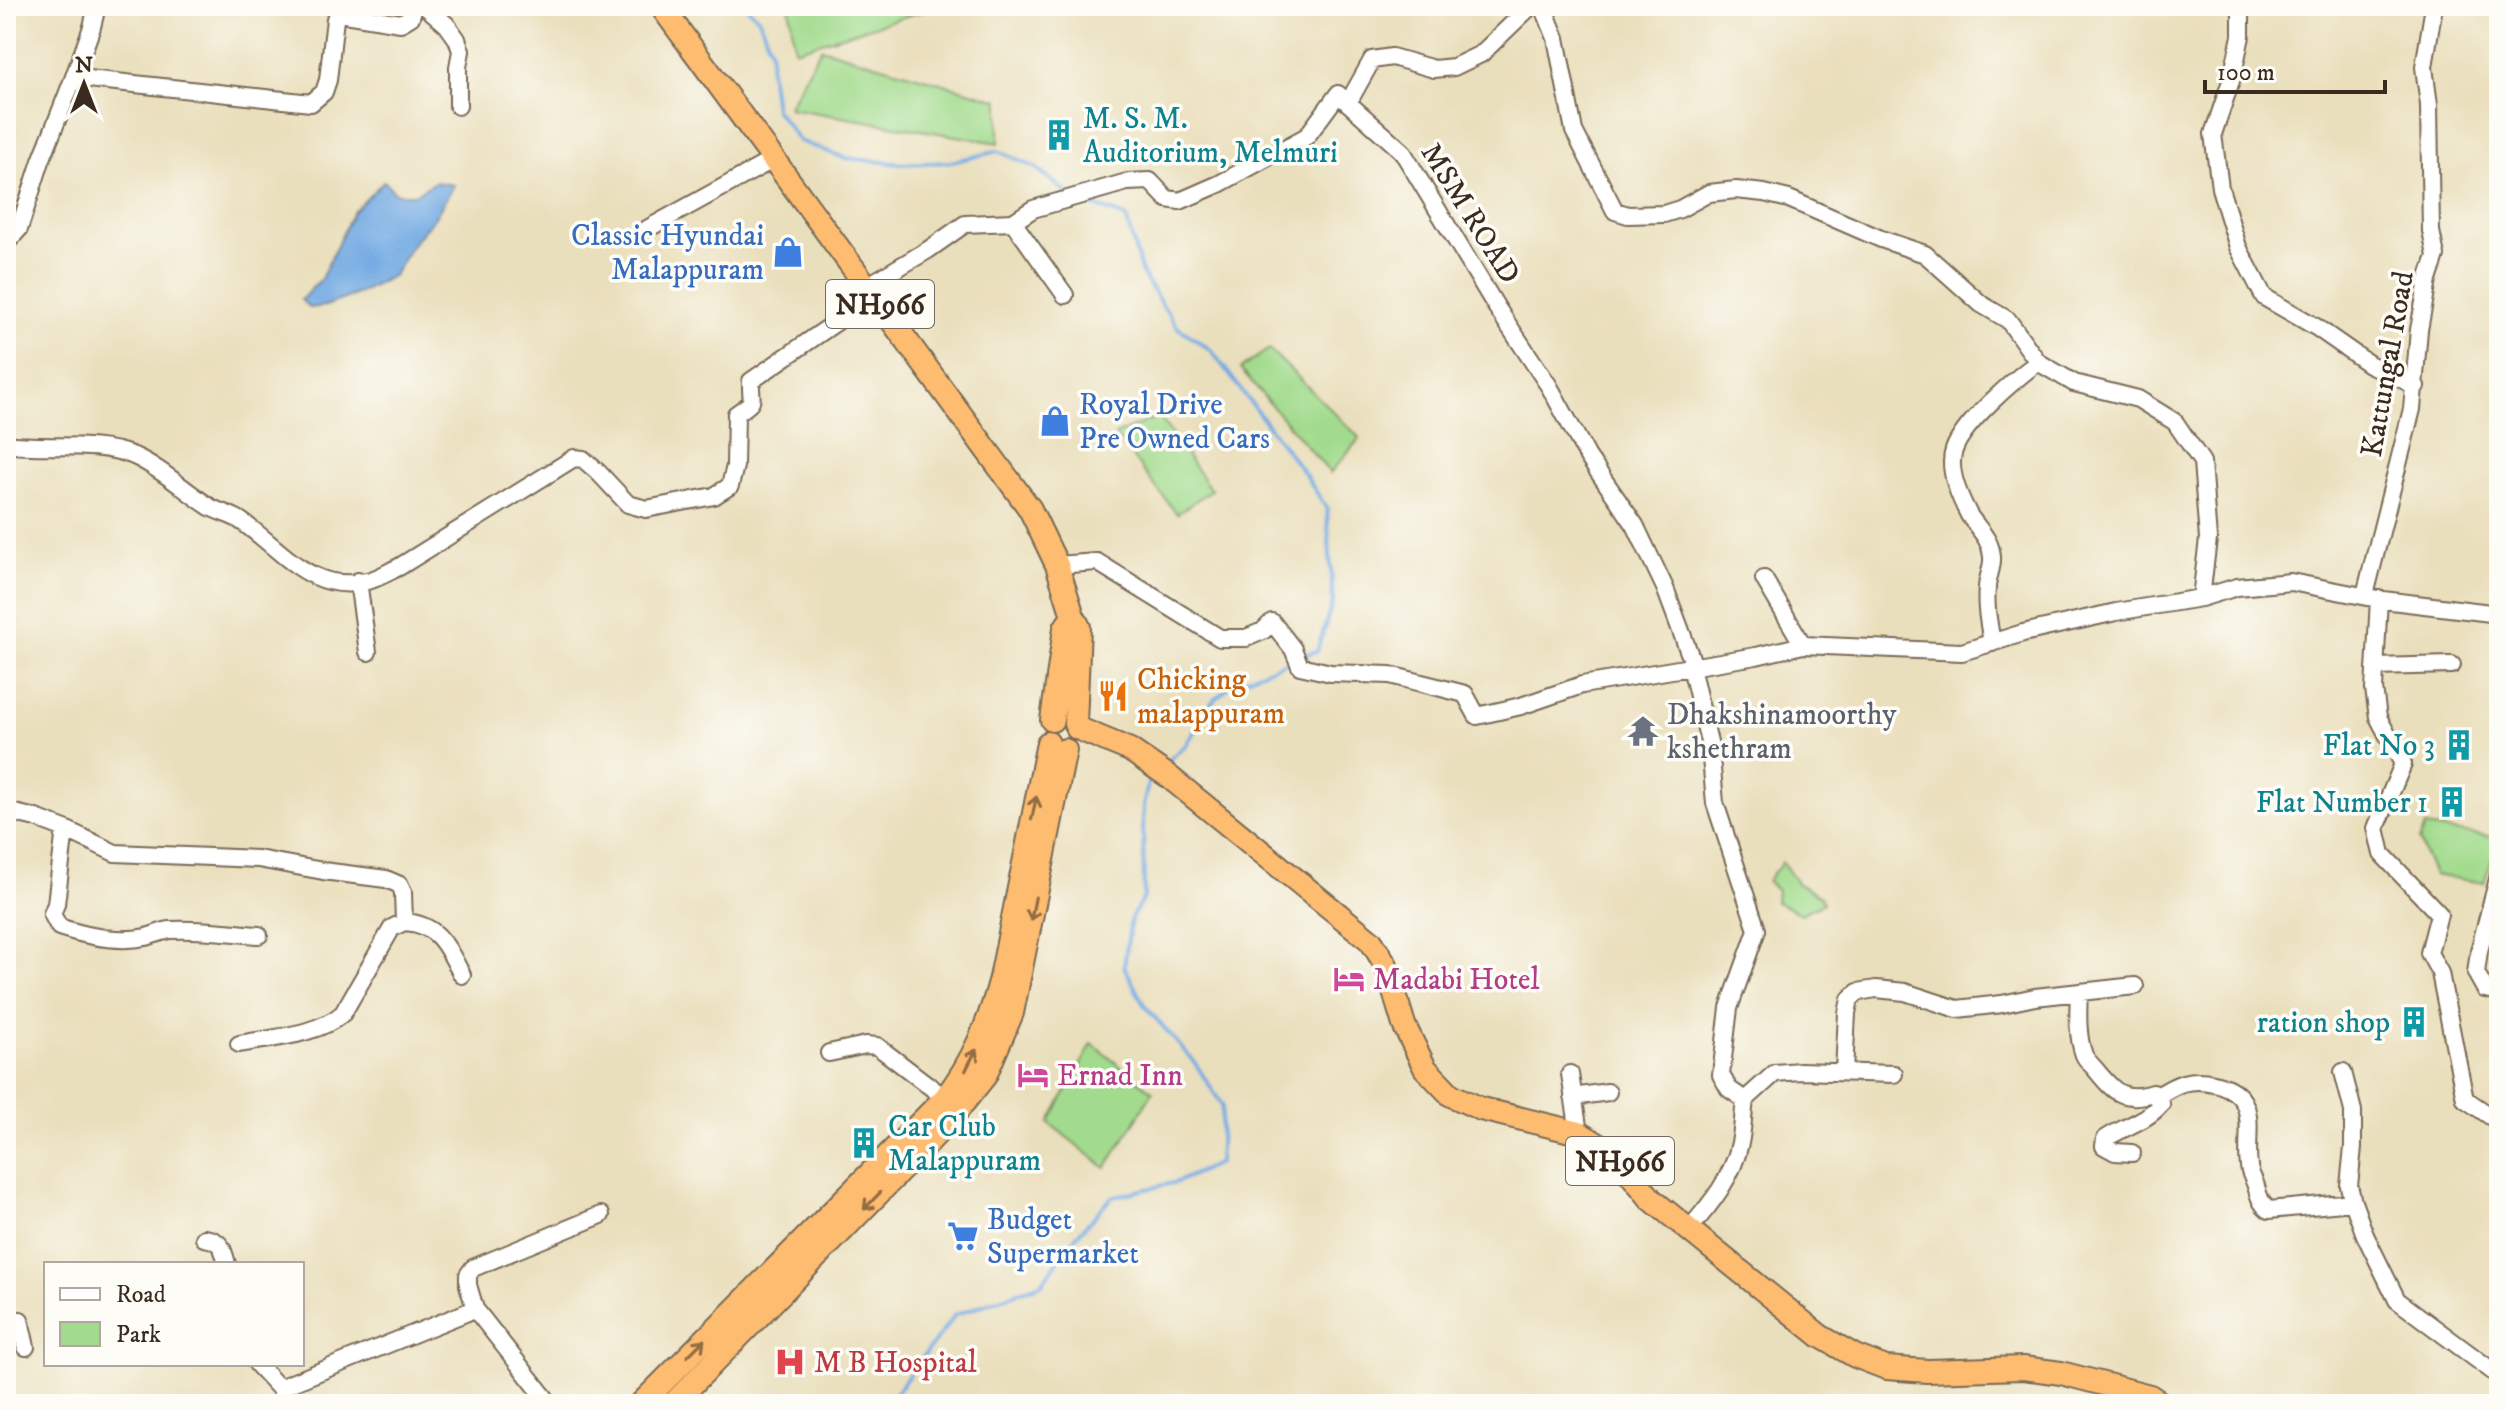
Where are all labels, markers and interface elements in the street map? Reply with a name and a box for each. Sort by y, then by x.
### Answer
north arrow [44,44,124,124]
scale bar [2205,44,2385,94]
text: N [75,52,93,79]
text: 100 m [2217,58,2275,88]
place label: M. S. M. Auditorium, Melmuri [1083,101,1338,172]
building icon: M. S. M. Auditorium, Melmuri [1042,118,1076,152]
street label: MSM ROAD [1412,136,1528,291]
place label: Classic Hyundai Malappuram [571,218,764,289]
shop icon: Classic Hyundai Malappuram [771,235,805,269]
street label: Kattungal Road [2354,268,2423,460]
road number: NH966 [826,280,934,328]
place label: Royal Drive Pre Owned Cars [1079,387,1270,458]
shop icon: Royal Drive Pre Owned Cars [1038,404,1072,438]
place label: Chicking malappuram [1137,662,1285,733]
restaurant icon: Chicking malappuram [1096,679,1130,713]
place label: Dhakshinamoorthy kshethram [1667,697,1897,768]
temple icon: Dhakshinamoorthy kshethram [1626,714,1660,748]
place label: Flat No 3 [2323,728,2435,765]
building icon: Flat No 3 [2442,728,2476,762]
place label: Flat Number 1 [2256,785,2428,822]
building icon: Flat Number 1 [2435,785,2469,819]
one-way arrow [1027,796,1042,822]
one-way arrow [1025,896,1040,921]
hotel icon: Madabi Hotel [1332,962,1366,996]
place label: Madabi Hotel [1373,962,1539,999]
place label: ration shop [2257,1005,2390,1042]
building icon: ration shop [2397,1005,2431,1039]
one-way arrow [963,1048,979,1072]
hotel icon: Ernad Inn [1016,1058,1050,1092]
place label: Ernad Inn [1057,1058,1183,1095]
place label: Car Club Malappuram [888,1109,1041,1180]
building icon: Car Club Malappuram [847,1126,881,1160]
road number: NH966 [1566,1137,1674,1185]
one-way arrow [862,1191,881,1211]
place label: Budget Supermarket [987,1202,1139,1273]
supermarket icon: Budget Supermarket [946,1219,980,1253]
legend [44,1262,304,1366]
text: Road [116,1280,166,1310]
text: Park [116,1320,161,1350]
one-way arrow [685,1339,705,1359]
hospital icon: M B Hospital [773,1345,807,1379]
place label: M B Hospital [814,1345,977,1382]

